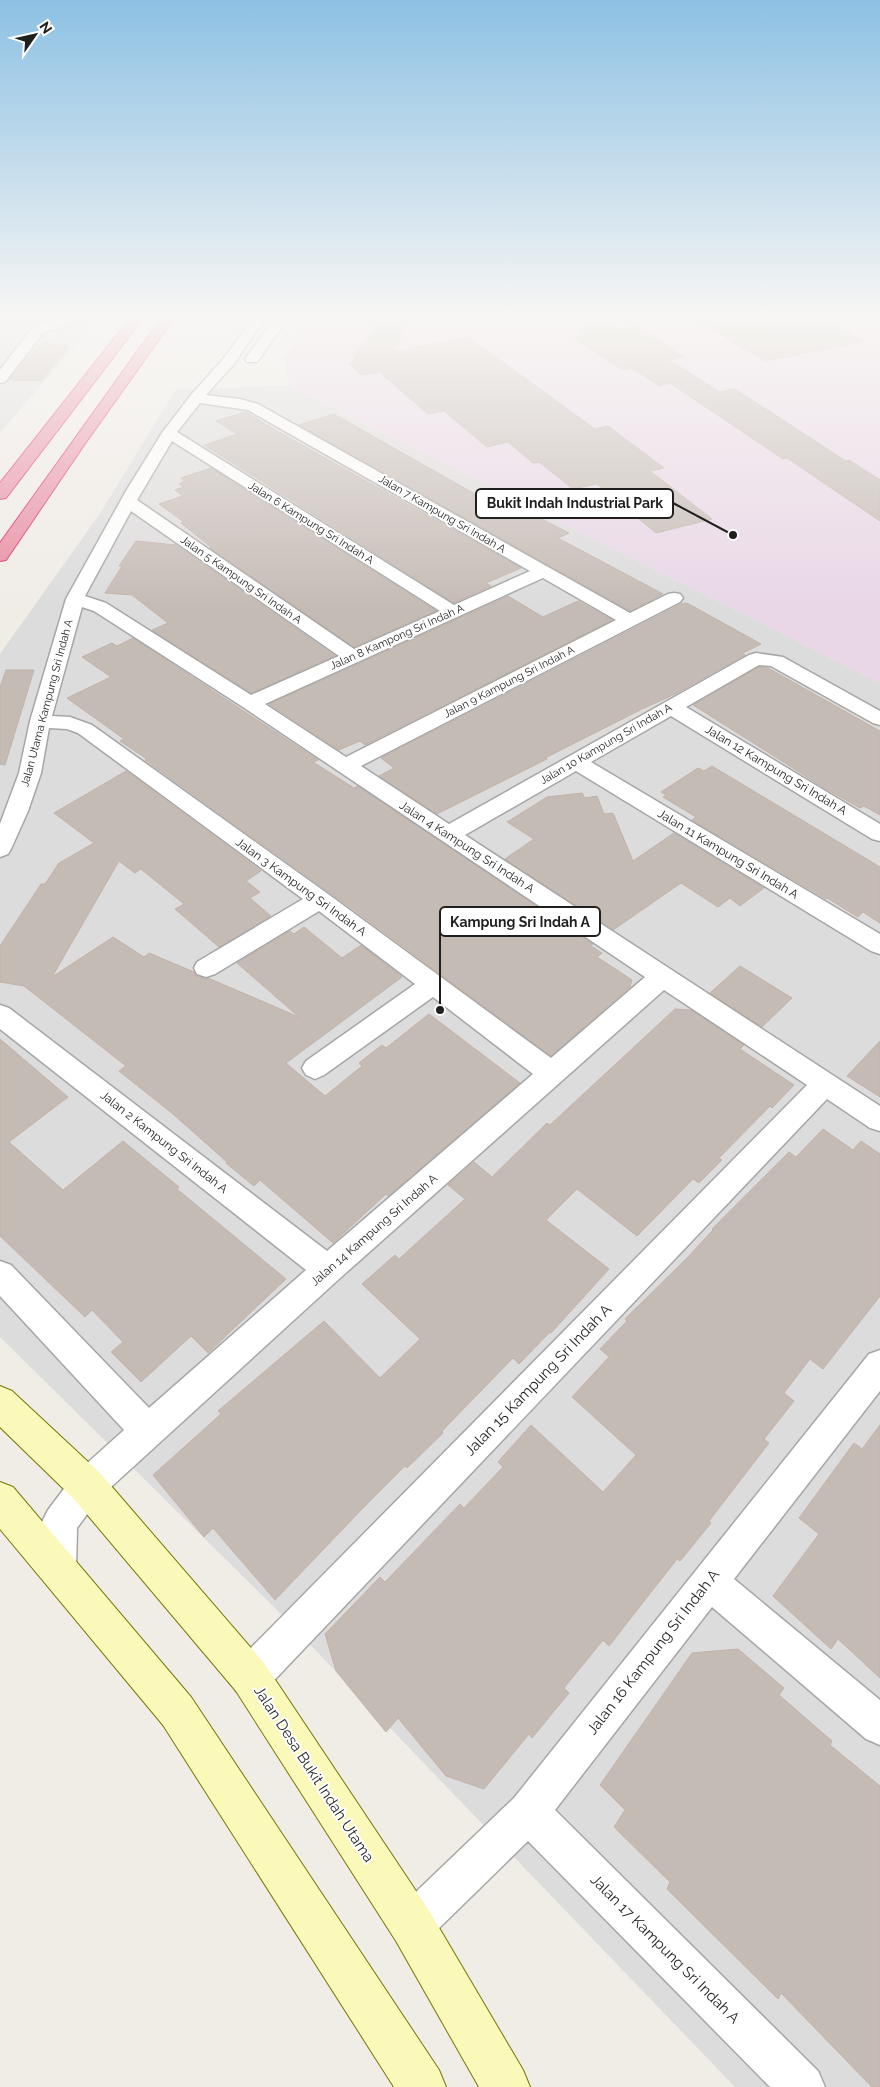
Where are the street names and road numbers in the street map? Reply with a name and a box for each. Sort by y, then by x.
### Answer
street label: Jalan 7 Kampung Sri Indah A [376,472,508,556]
street label: Jalan 6 Kampung Sri Indah A [246,479,377,567]
street label: Jalan 5 Kampung Sri Indah A [178,533,304,627]
street label: Jalan 8 Kampong Sri Indah A [328,601,467,672]
street label: Jalan Utama Kampung Sri Indah A [18,617,76,788]
street label: Jalan 9 Kampung Sri Indah A [441,643,577,721]
street label: Jalan 10 Kampung Sri Indah A [538,701,675,787]
street label: Jalan 12 Kampung Sri Indah A [703,722,849,818]
street label: Jalan 4 Kampung Sri Indah A [397,798,537,896]
street label: Jalan 11 Kampung Sri Indah A [655,806,801,902]
street label: Jalan 3 Kampung Sri Indah A [233,835,369,939]
street label: Jalan 2 Kampung Sri Indah A [98,1088,230,1196]
street label: Jalan 14 Kampung Sri Indah A [308,1171,440,1289]
street label: Jalan 15 Kampung Sri Indah A [461,1300,615,1460]
street label: Jalan 16 Kampung Sri Indah A [583,1566,723,1738]
street label: Jalan Desa Bukit Indah Utama [250,1682,378,1866]
street label: Jalan 17 Kampung Sri Indah A [587,1871,743,2027]

